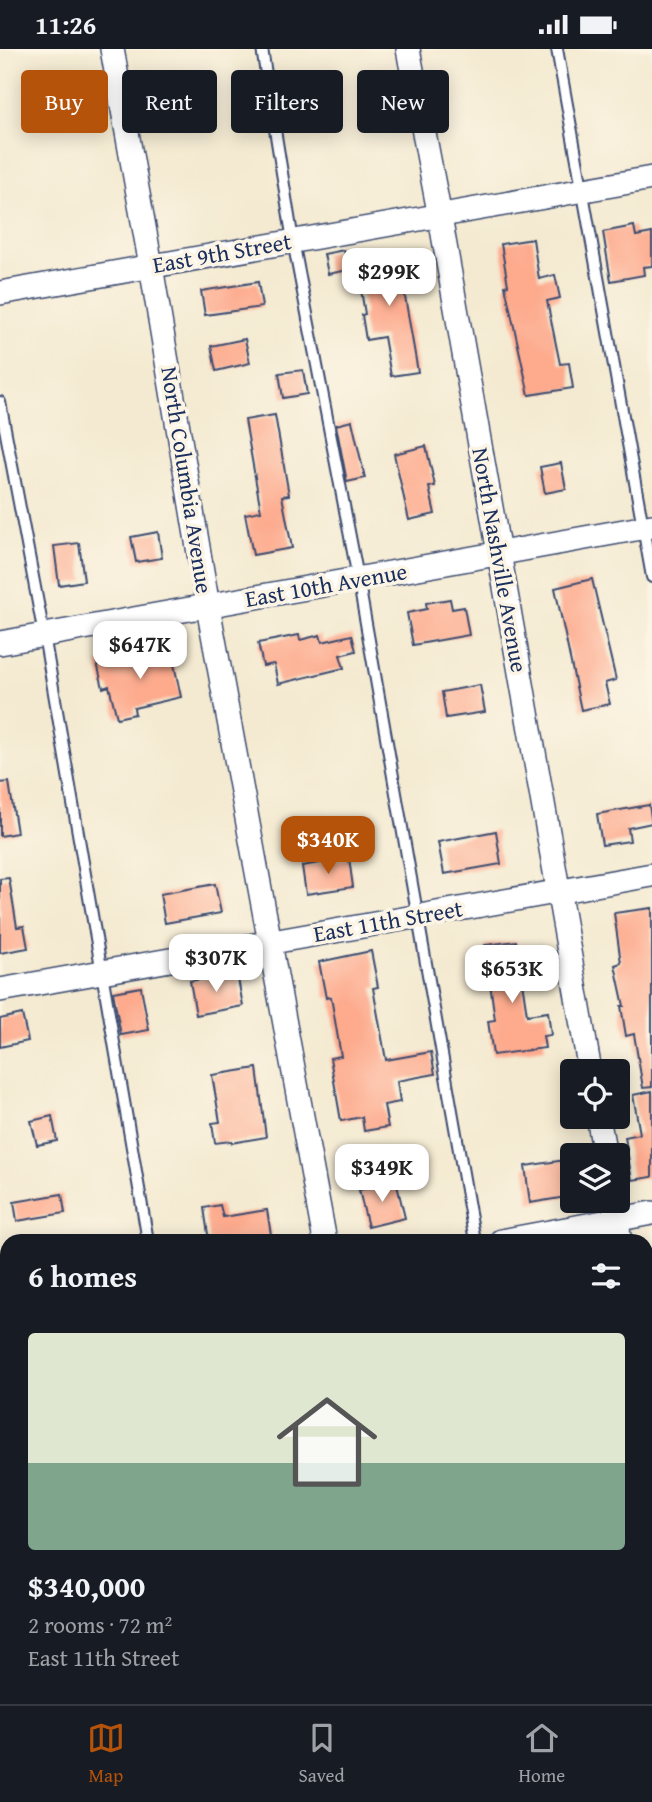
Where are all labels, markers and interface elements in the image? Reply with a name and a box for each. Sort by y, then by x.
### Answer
text: 11:26 [35,5,96,44]
chip: Buy [21,70,108,133]
chip: Rent [122,70,217,133]
chip: Filters [231,70,343,133]
chip: New [357,70,449,133]
street label: East 9th Street [150,224,294,281]
pin: $299K [340,249,438,308]
text: $299K [358,254,420,287]
street label: North Columbia Avenue [153,364,222,596]
street label: North Nashville Avenue [464,445,537,675]
street label: East 10th Avenue [242,554,409,615]
pin: $647K [91,621,189,681]
text: $647K [109,627,171,660]
pin: $340K [279,817,377,876]
text: $340K [297,822,359,855]
street label: East 11th Street [311,891,465,950]
pin: $307K [167,935,265,994]
text: $307K [185,940,247,973]
pin: $653K [463,946,561,1005]
text: $653K [481,951,543,984]
map controls [560,1059,630,1213]
button: locate [560,1059,630,1129]
button: layers [560,1143,630,1213]
pin: $349K [333,1145,431,1204]
text: $349K [351,1150,413,1183]
text: 6 homes [28,1254,137,1298]
icon: filters [587,1257,625,1295]
icon: home [264,1379,390,1505]
text: $340,000 [28,1564,145,1608]
text: 2 rooms · 72 m² [28,1608,172,1641]
text: East 11th Street [28,1641,179,1674]
tab: Map [87,1719,125,1789]
tab: Saved [299,1719,345,1789]
tab: Home [518,1719,565,1789]

